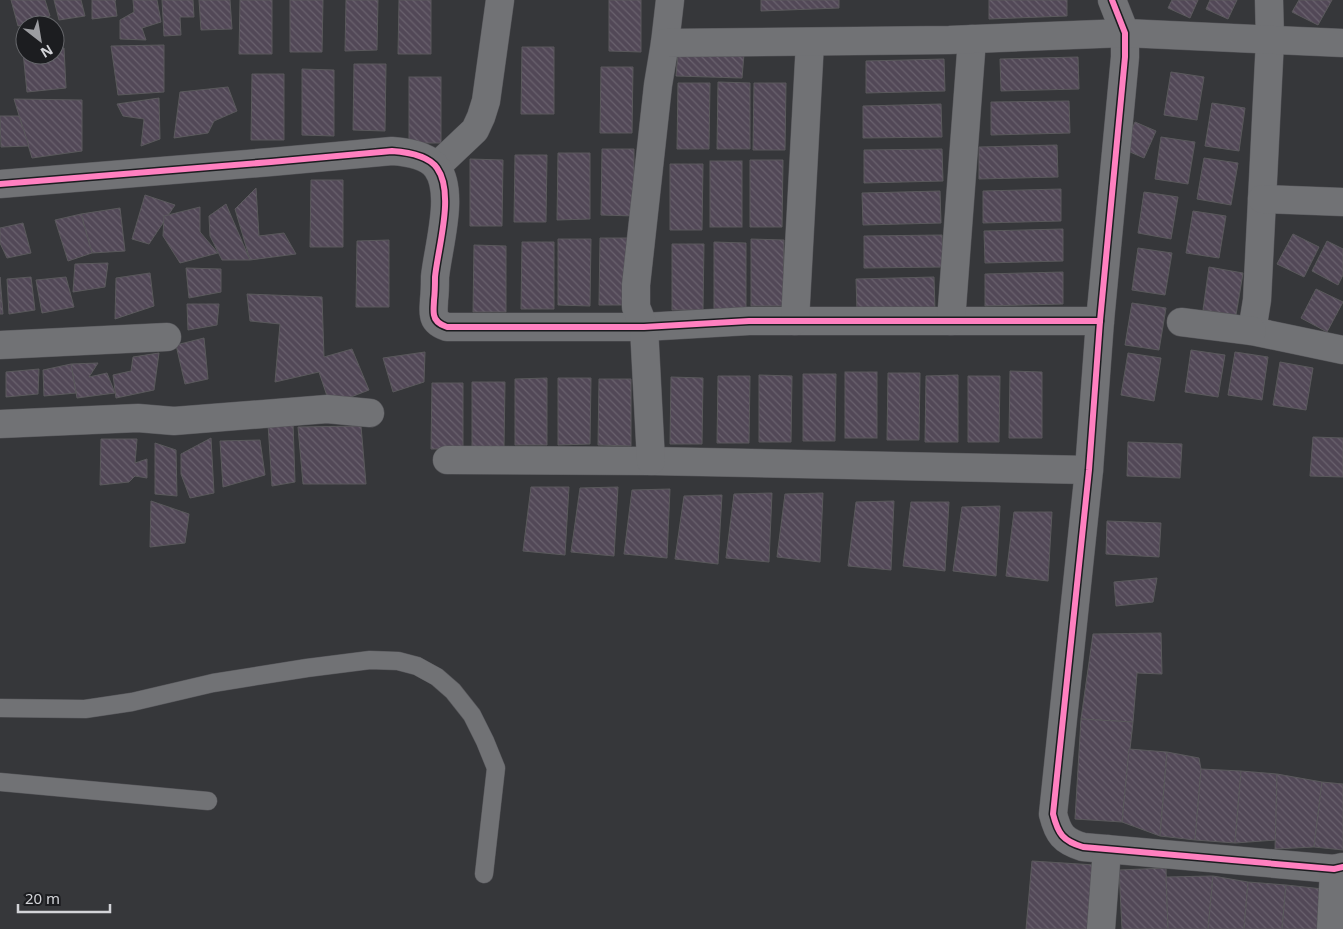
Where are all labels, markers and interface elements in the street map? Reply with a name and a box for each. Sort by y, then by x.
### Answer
north arrow [15,15,65,65]
text: N [37,40,57,63]
scale bar [18,882,110,914]
text: 20 m [25,888,60,908]

